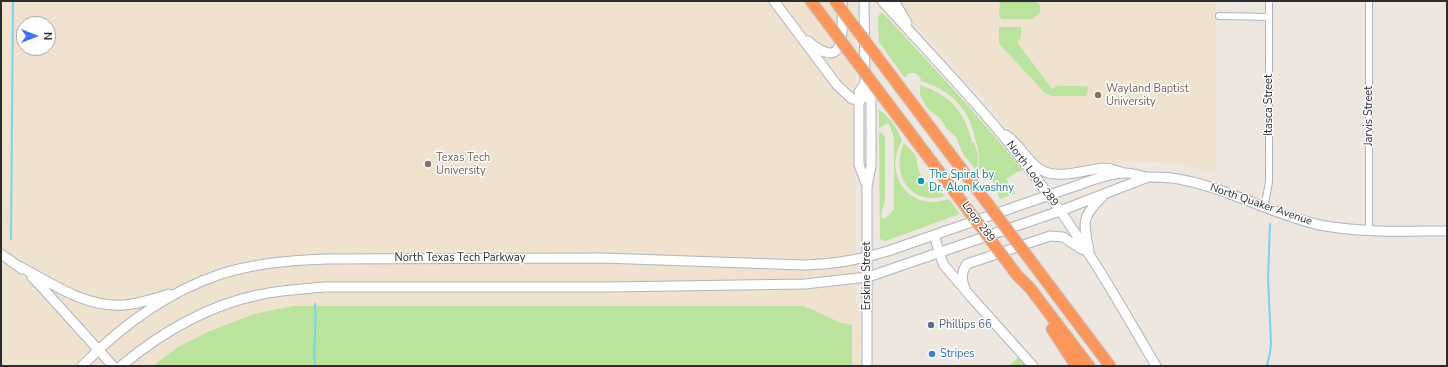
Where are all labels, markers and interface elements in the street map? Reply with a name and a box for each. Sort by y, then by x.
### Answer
north arrow [16,16,56,56]
text: N [40,32,55,40]
street label: Itasca Street [1262,74,1276,136]
place label: Wayland Baptist University [1106,82,1189,108]
street label: Jarvis Street [1362,86,1376,146]
marker: Wayland Baptist University [1093,90,1103,100]
street label: North Loop 289 [1003,139,1061,209]
place label: Texas Tech University [436,151,490,177]
marker: Texas Tech University [423,159,433,169]
place label: The Spiral by Dr. Alon Kvashny [929,168,1014,194]
marker: The Spiral by Dr. Alon Kvashny [916,176,926,186]
street label: North Quaker Avenue [1208,181,1314,229]
street label: Loop 289 [959,199,997,245]
street label: Erskine Street [860,242,874,310]
street label: North Texas Tech Parkway [395,251,525,265]
place label: Phillips 66 [939,318,992,332]
marker: Phillips 66 [926,320,936,330]
place label: Stripes [940,347,975,361]
marker: Stripes [927,349,937,359]

